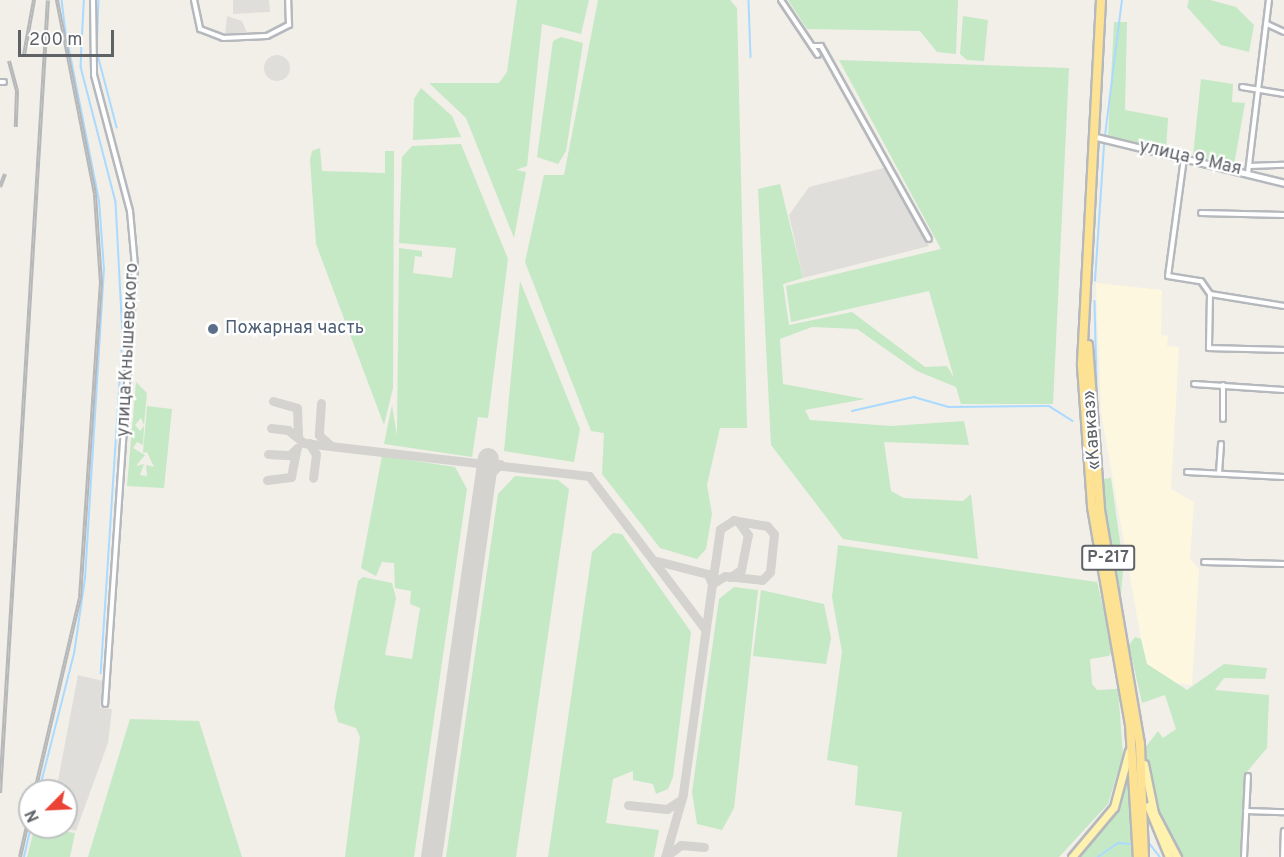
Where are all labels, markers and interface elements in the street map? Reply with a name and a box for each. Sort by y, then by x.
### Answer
scale bar [21,18,117,56]
text: 200 m [29,29,82,52]
street label: улица 9 Мая [1137,137,1243,181]
street label: улица Кнышевского [114,262,144,438]
place label: Пожарная часть [225,318,364,340]
marker: Пожарная часть [206,322,220,336]
street label: «Кавказ» [1079,390,1107,470]
road number: Р-217 [1081,545,1135,571]
north arrow [18,779,78,839]
text: N [22,806,45,825]

